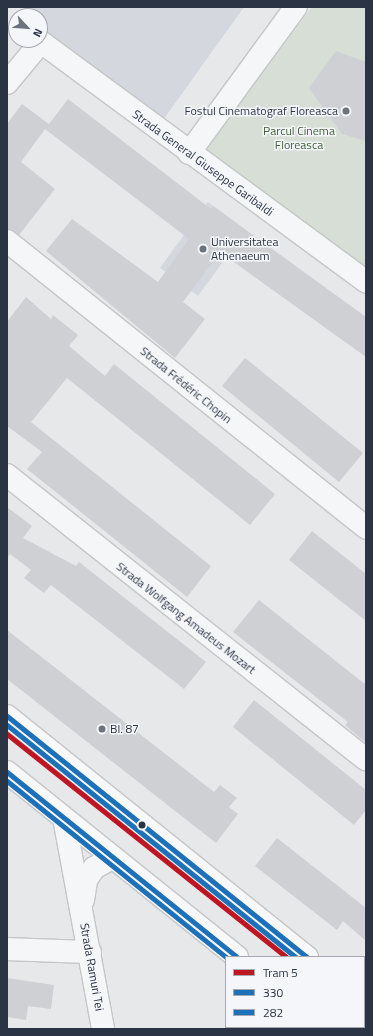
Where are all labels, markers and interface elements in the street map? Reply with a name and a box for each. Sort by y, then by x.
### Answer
north arrow [8,8,48,48]
text: N [29,26,47,40]
place label: Fostul Cinematograf Floreasca [184,104,338,118]
marker: Fostul Cinematograf Floreasca [341,106,351,116]
street label: Strada General Giuseppe Garibaldi [130,107,276,219]
park label: Parcul Cinema Floreasca [263,124,335,152]
place label: Universitatea Athenaeum [211,235,278,263]
marker: Universitatea Athenaeum [198,244,208,254]
street label: Strada Frédéric Chopin [137,344,235,426]
street label: Strada Wolfgang Amadeus Mozart [113,559,259,677]
place label: Bl. 87 [110,722,139,736]
marker: Bl. 87 [97,724,107,734]
unlabelled marker [137,820,147,830]
street label: Strada Ramuri Tei [77,922,107,1012]
legend [225,956,365,1028]
text: Tram 5 [263,963,298,982]
text: 330 [263,983,283,1002]
text: 282 [263,1003,283,1022]

